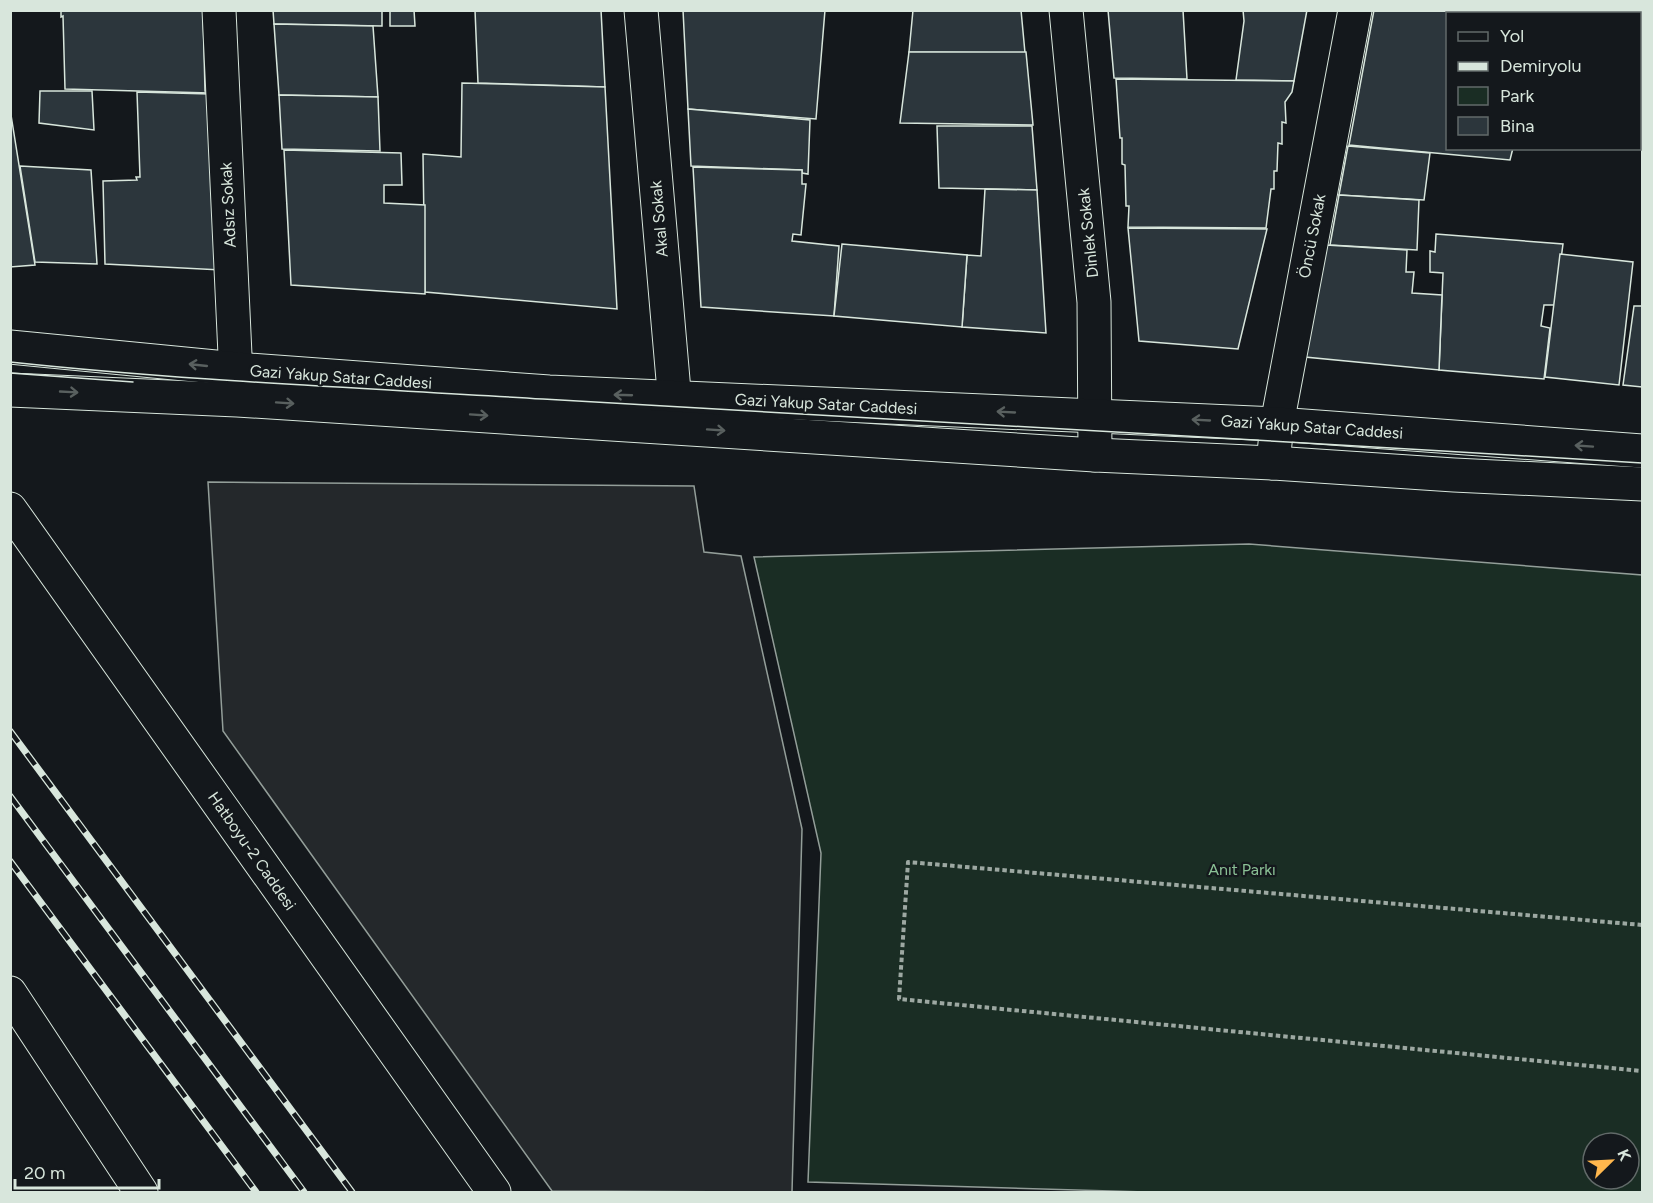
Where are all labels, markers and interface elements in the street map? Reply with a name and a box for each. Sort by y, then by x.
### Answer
legend [1446,12,1641,150]
text: Yol [1500,25,1524,47]
text: Demiryolu [1500,55,1582,77]
text: Park [1500,85,1535,107]
text: Bina [1500,115,1534,137]
street label: Adsız Sokak [216,161,240,248]
street label: Akal Sokak [646,180,672,258]
street label: Dinlek Sokak [1074,187,1102,279]
street label: Öncü Sokak [1295,192,1330,280]
one-way arrow [189,359,208,370]
street label: Gazi Yakup Satar Caddesi [249,361,433,393]
one-way arrow [58,387,78,398]
one-way arrow [613,390,633,401]
street label: Gazi Yakup Satar Caddesi [734,390,918,418]
one-way arrow [274,398,294,409]
one-way arrow [997,406,1017,417]
one-way arrow [469,410,489,421]
street label: Gazi Yakup Satar Caddesi [1220,411,1404,443]
one-way arrow [1192,415,1212,426]
one-way arrow [705,425,725,436]
one-way arrow [1575,441,1595,452]
street label: Hatboyu-2 Caddesi [204,788,300,914]
park label: Anıt Parkı [1208,860,1276,879]
north arrow [1581,1131,1641,1191]
text: K [1613,1146,1635,1164]
scale bar [15,1152,159,1190]
text: 20 m [24,1162,65,1184]

